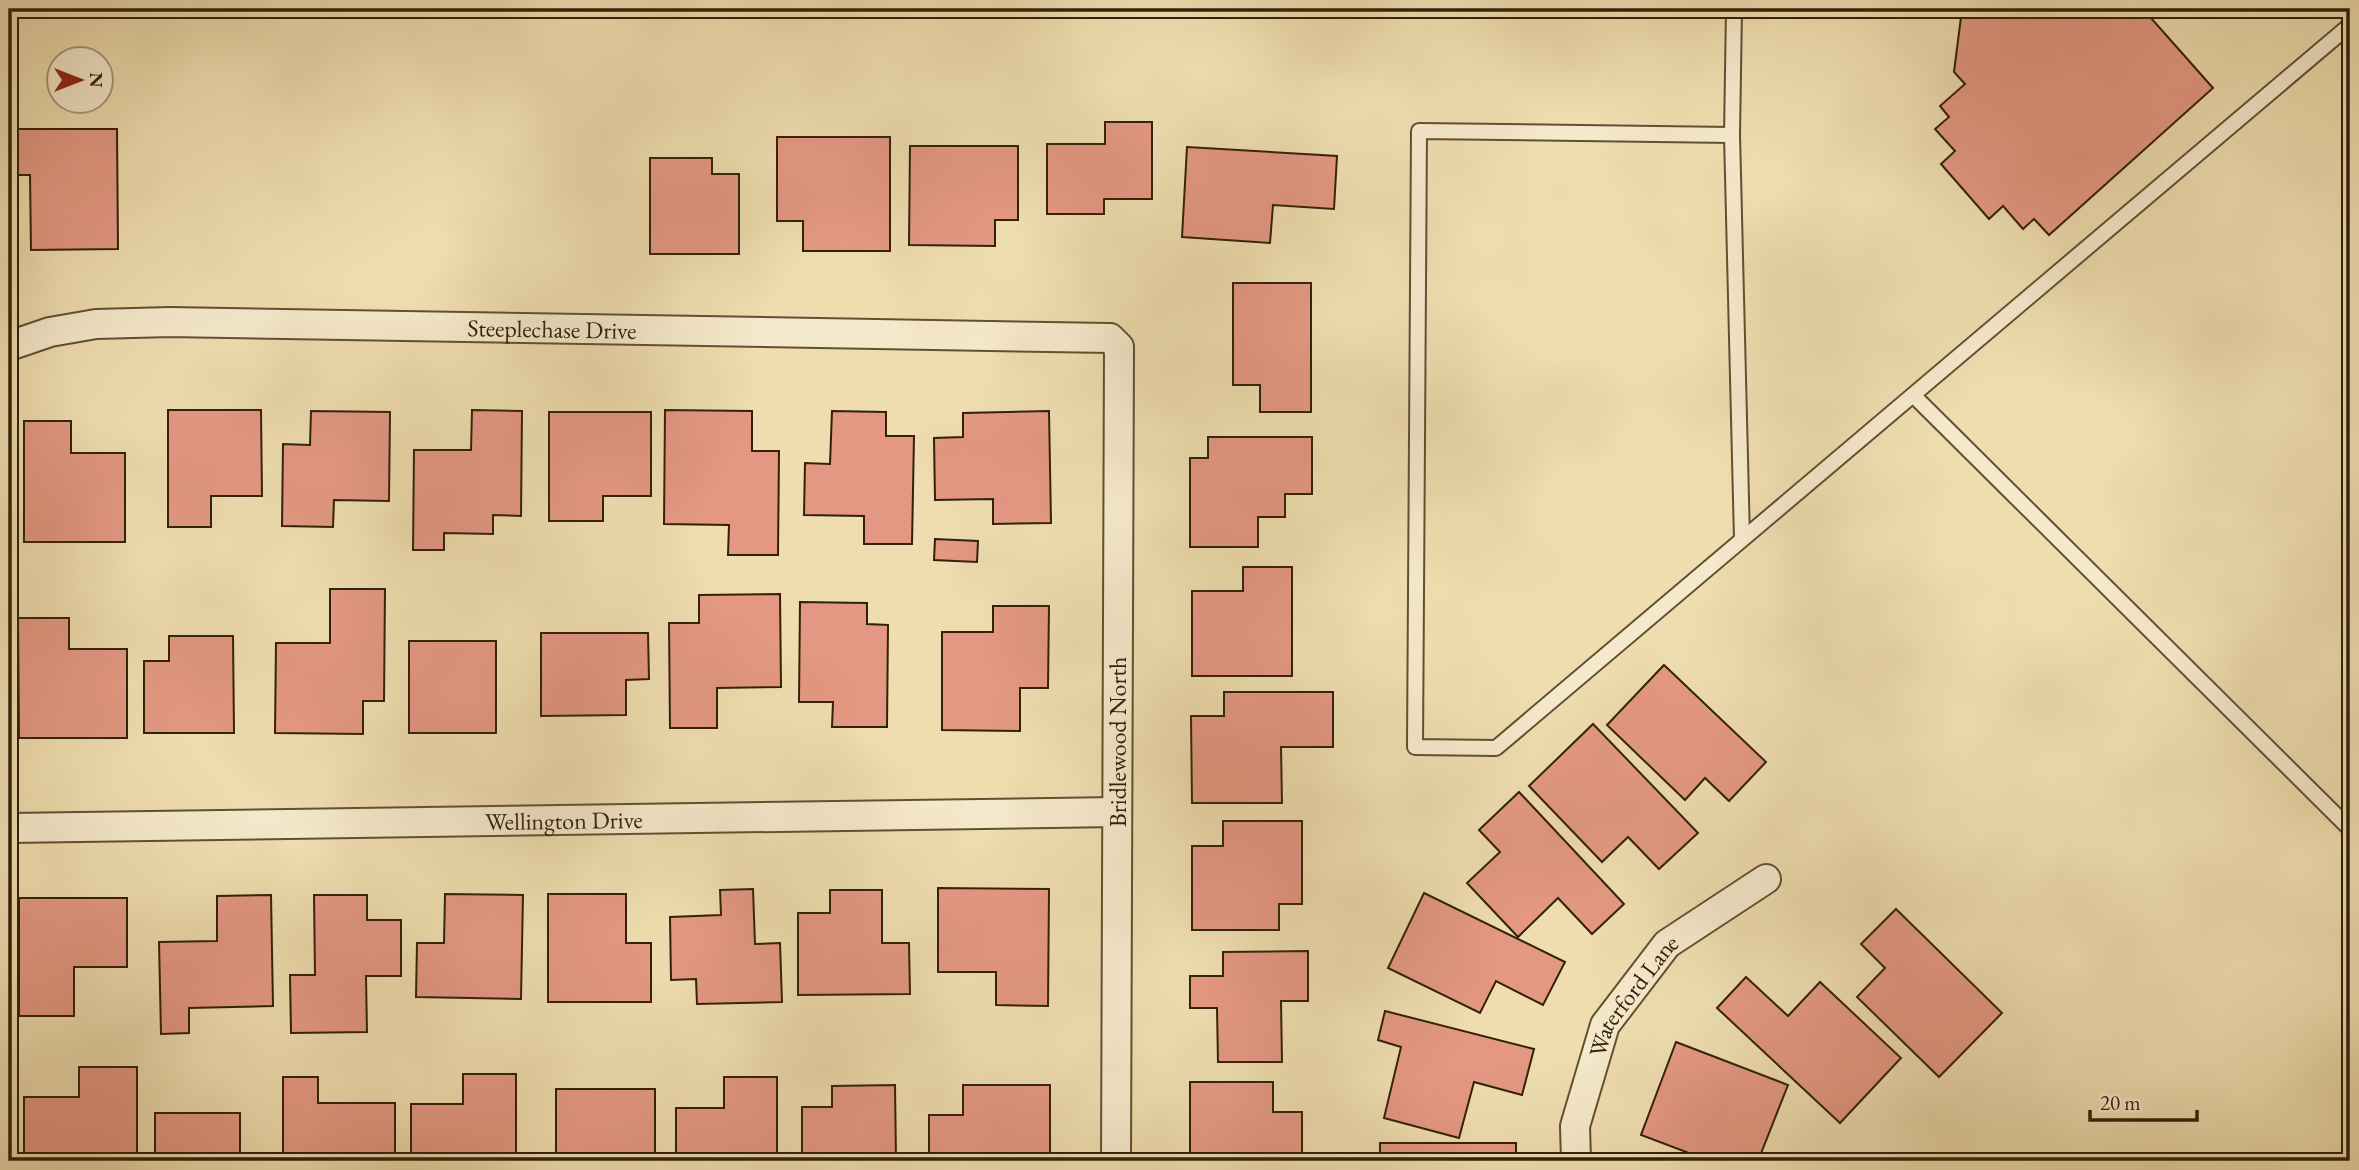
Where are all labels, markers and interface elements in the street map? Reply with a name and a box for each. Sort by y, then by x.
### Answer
north arrow [46,46,116,116]
text: N [84,72,109,88]
street label: Steeplechase Drive [467,312,637,345]
street label: Bridlewood North [1102,657,1133,827]
street label: Wellington Drive [485,803,643,837]
street label: Waterford Lane [1581,926,1683,1060]
scale bar [2090,1079,2196,1123]
text: 20 m [2100,1089,2141,1116]

